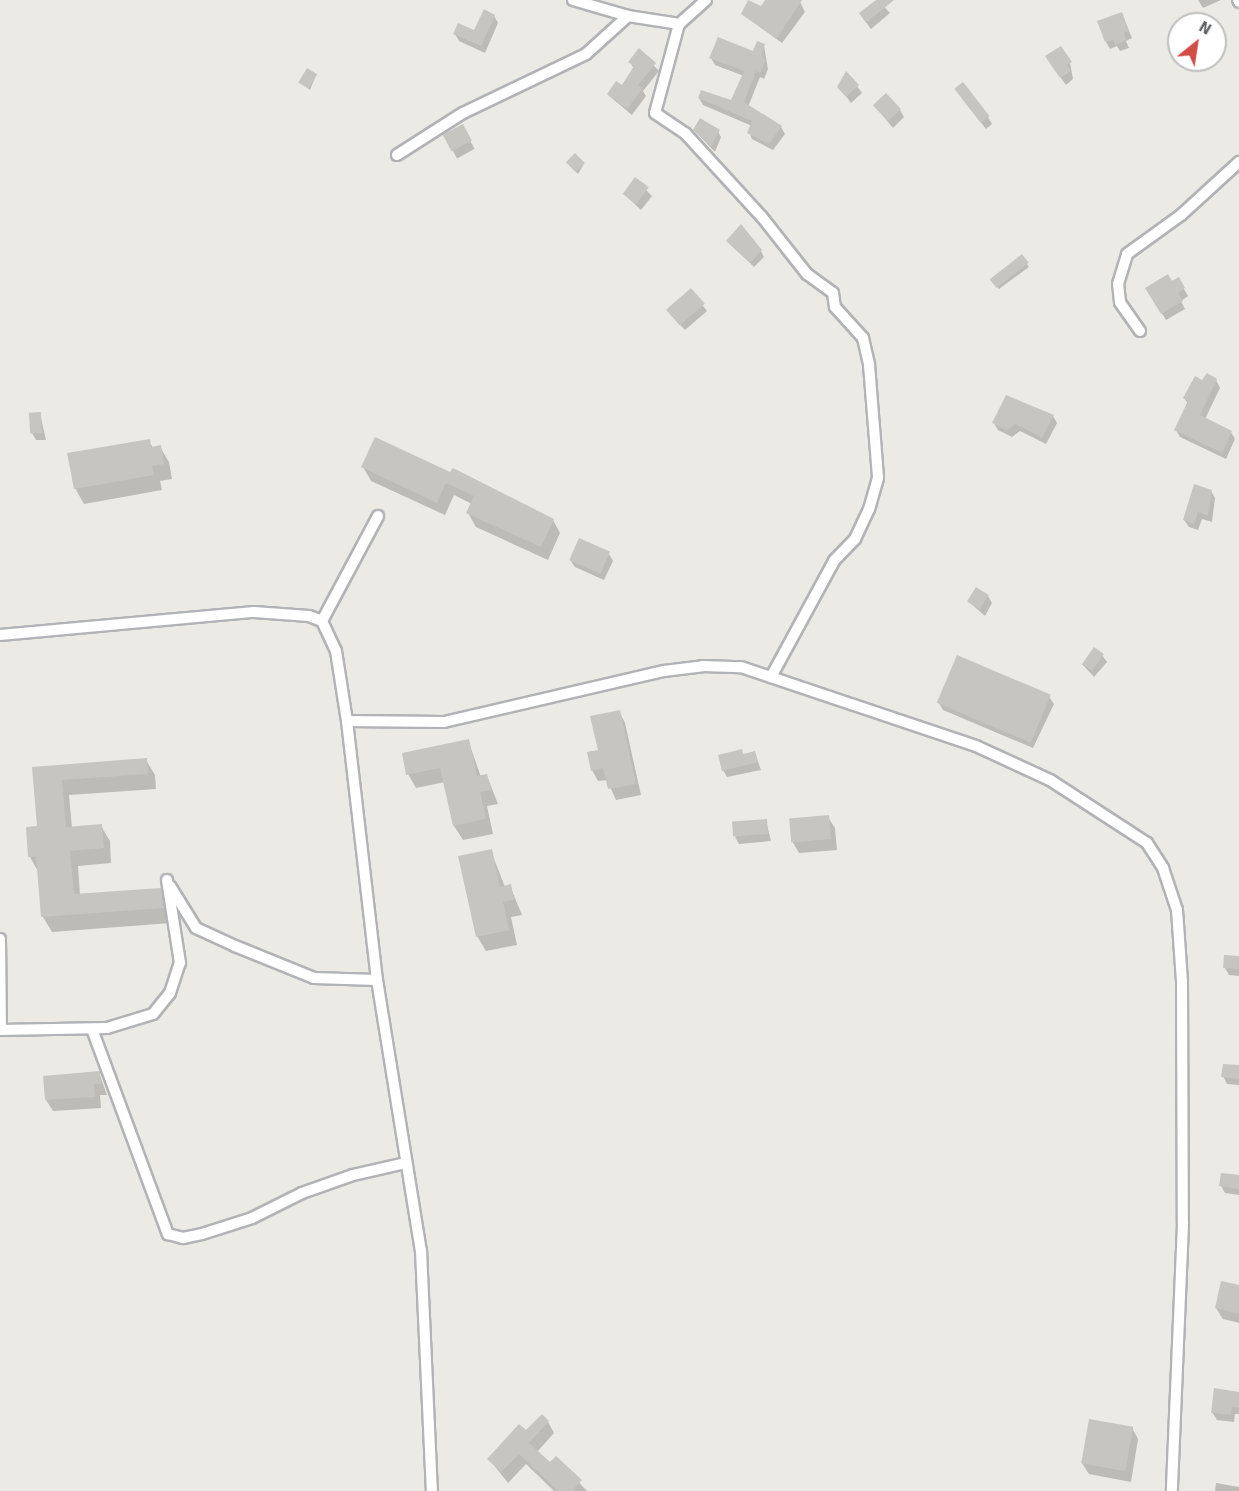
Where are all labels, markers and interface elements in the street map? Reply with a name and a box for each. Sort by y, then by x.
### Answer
north arrow [1167,12,1227,72]
text: N [1195,17,1215,40]

